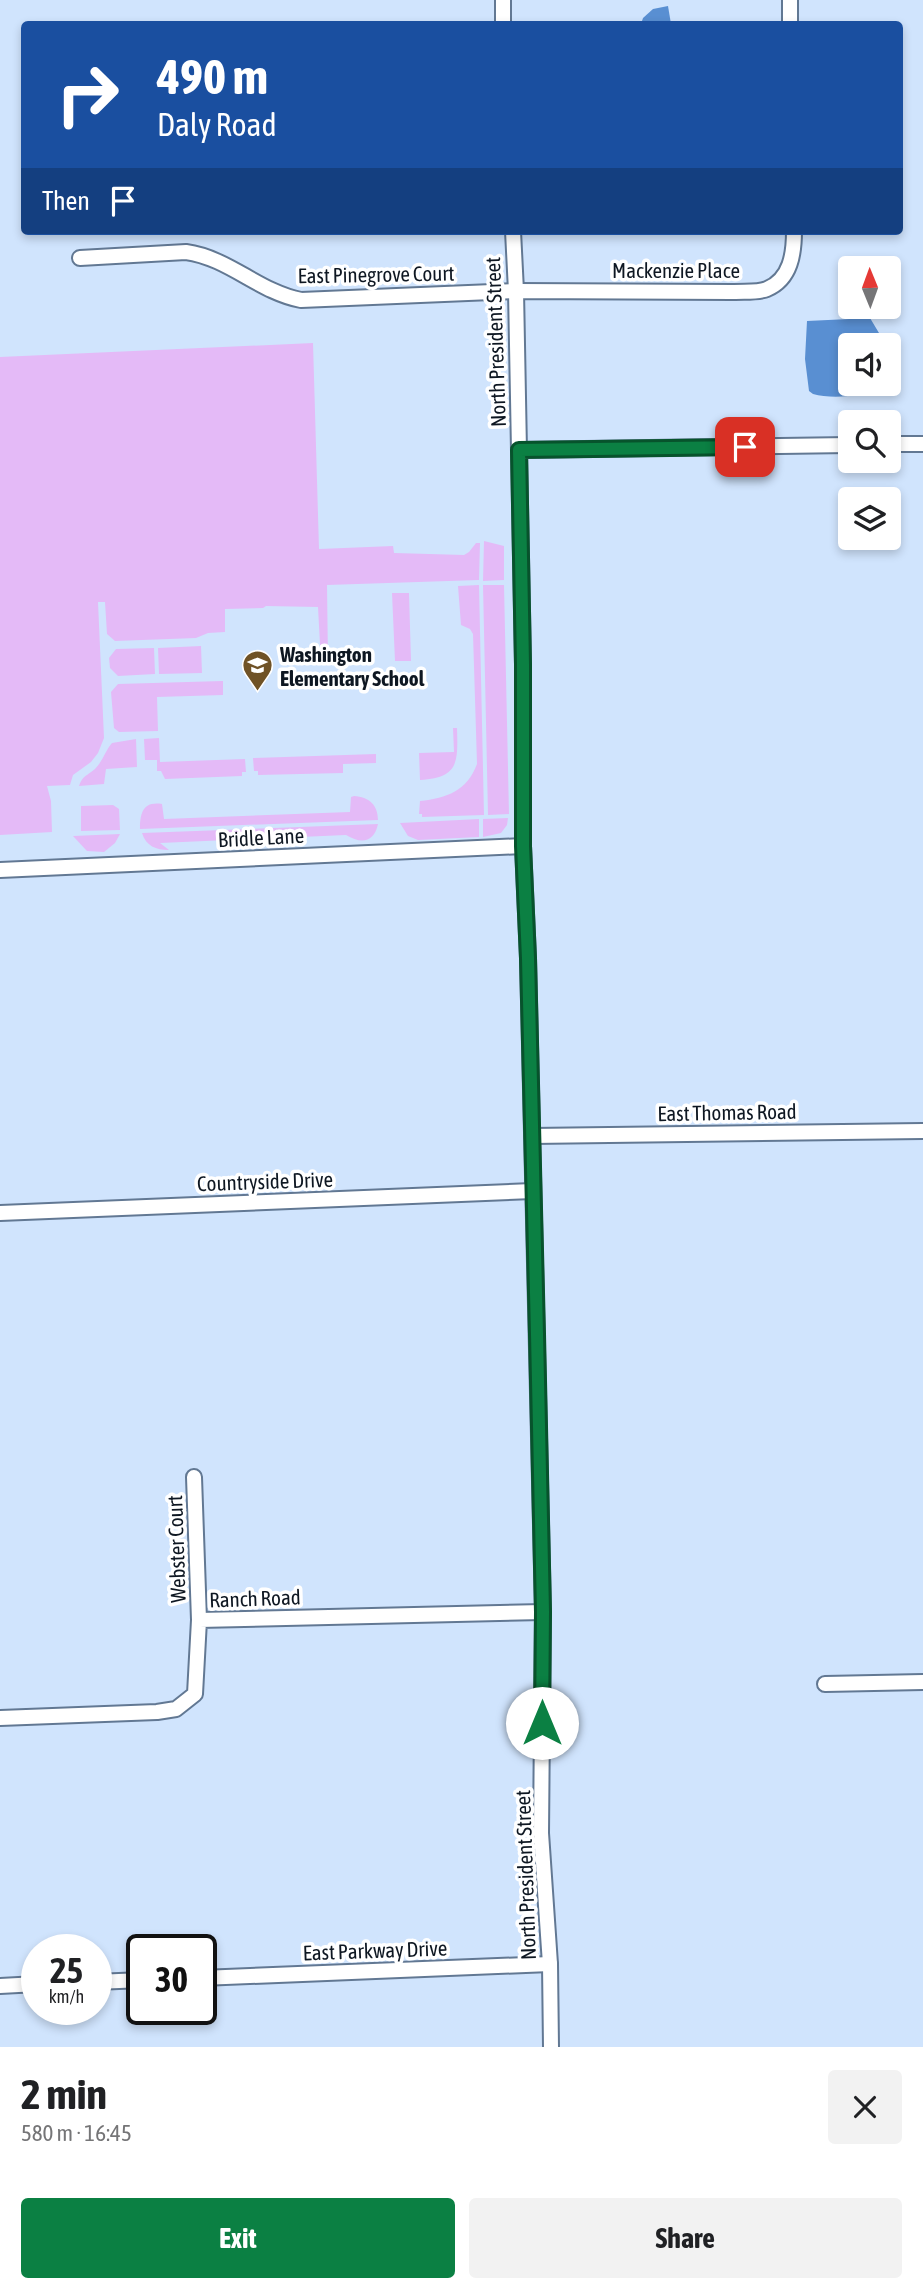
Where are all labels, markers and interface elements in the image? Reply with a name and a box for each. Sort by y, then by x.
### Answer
text: 490 m [157,48,268,104]
icon: right [42,49,133,140]
text: Daly Road [157,106,277,143]
icon: arrive [104,182,142,220]
text: Then [42,186,90,216]
street label: North President Street [480,256,510,428]
north arrow [838,256,901,318]
map controls [838,256,901,550]
street label: Mackenzie Place [612,258,740,282]
street label: East Pinegrove Court [297,261,455,287]
button: sound [838,333,901,396]
button: search [838,410,901,473]
pin [715,417,775,477]
icon: arrive [726,428,764,466]
button: layers [838,487,901,550]
place label: Washington Elementary School [279,642,425,690]
school or university icon: Washington Elementary School [240,649,274,693]
street label: Bridle Lane [217,823,305,851]
street label: East Thomas Road [657,1099,797,1125]
street label: Countryside Drive [197,1167,333,1195]
street label: Webster Court [162,1495,190,1603]
street label: Ranch Road [209,1584,301,1612]
position arrow [505,1686,579,1760]
street label: North President Street [510,1789,540,1961]
speed limit sign: 30 [126,1934,217,2025]
street label: East Parkway Drive [302,1935,448,1965]
text: 25 [50,1950,83,1990]
text: km/h [49,1986,84,2007]
text: 2 min [21,2070,107,2118]
button: close [828,2070,902,2144]
text: 580 m · 16:45 [21,2120,132,2146]
button: Exit [21,2198,455,2278]
button: Share [469,2198,902,2278]

